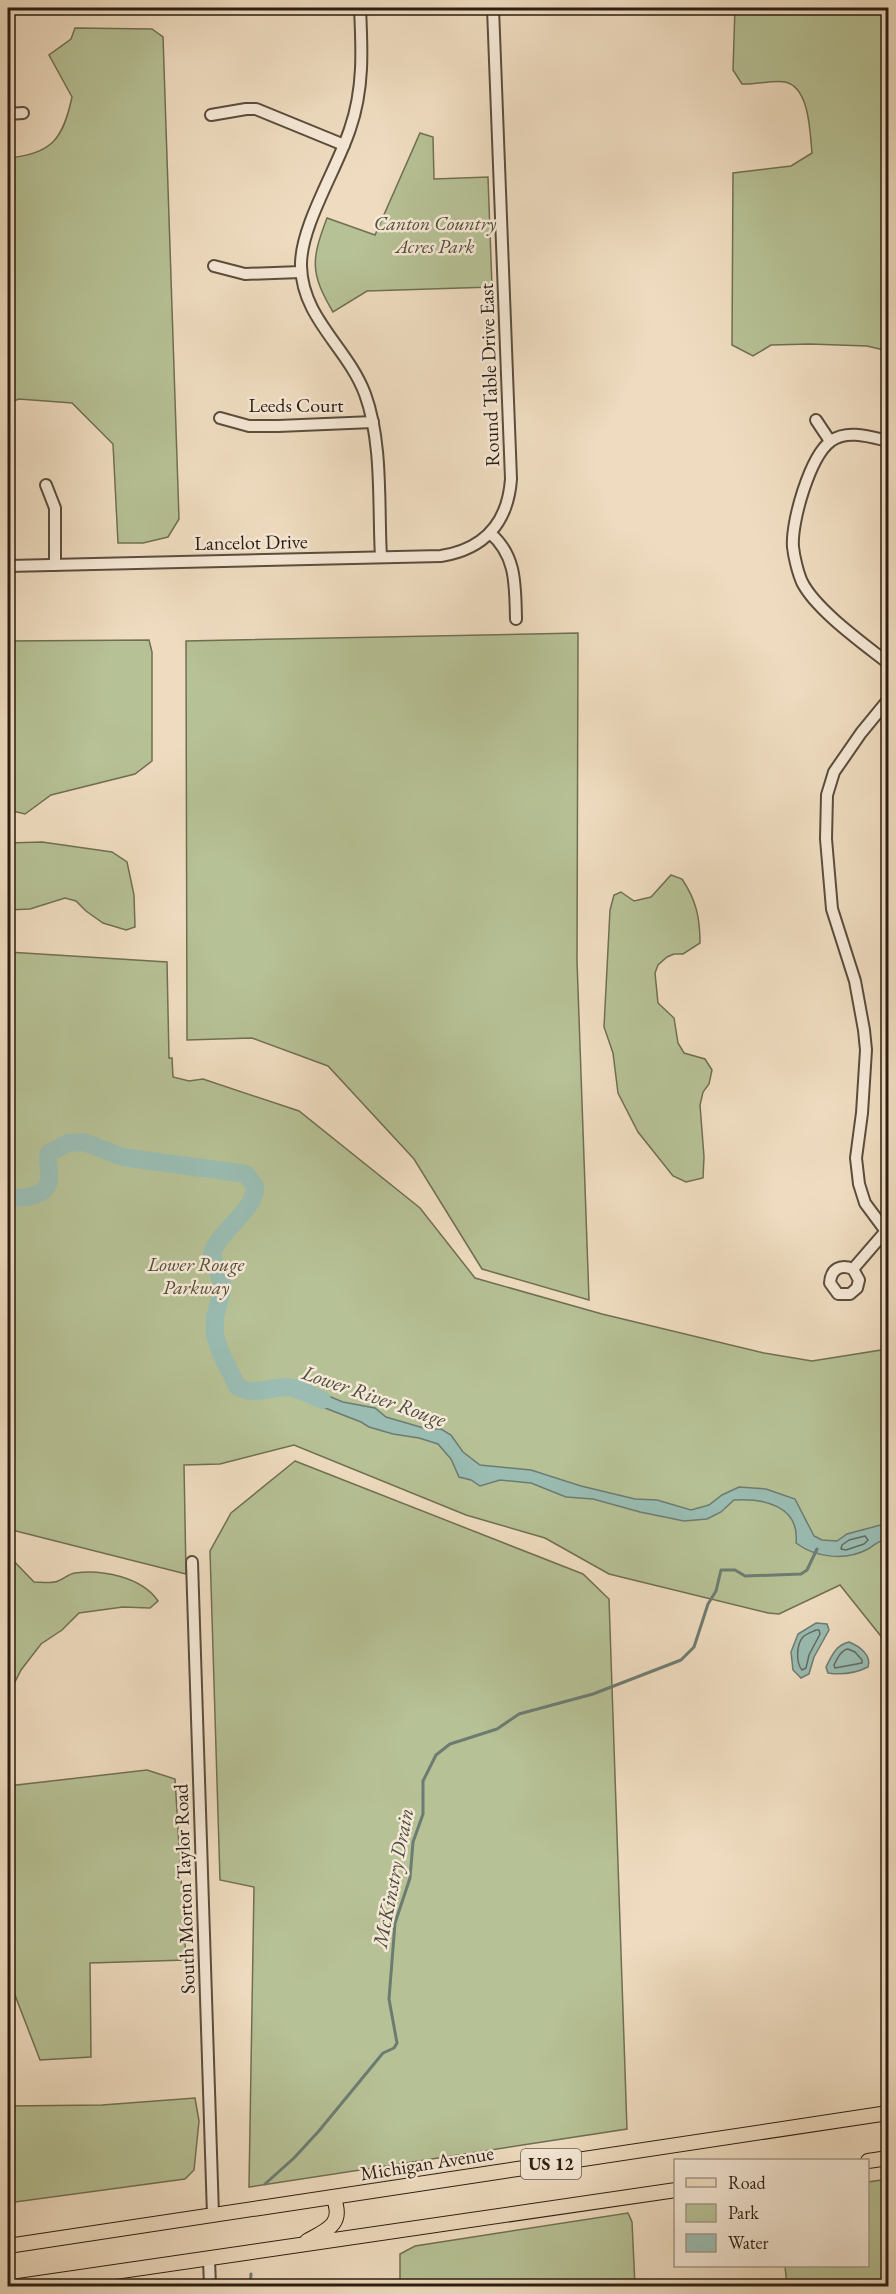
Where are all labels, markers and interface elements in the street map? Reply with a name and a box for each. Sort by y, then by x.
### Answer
park label: Canton Country Acres Park [374,210,496,259]
street label: Round Table Drive East [473,282,505,467]
street label: Leeds Court [248,392,344,418]
street label: Lancelot Drive [194,528,308,556]
park label: Lower Rouge Parkway [147,1251,245,1300]
water label: Lower River Rouge [298,1358,450,1433]
street label: South Morton Taylor Road [167,1783,201,1995]
water label: McKinstry Drain [365,1806,419,1952]
street label: Michigan Avenue [358,2140,496,2186]
road number: US 12 [521,2149,581,2179]
legend [674,2159,869,2267]
text: Road [728,2171,767,2194]
text: Park [728,2201,759,2224]
text: Water [728,2231,769,2254]

